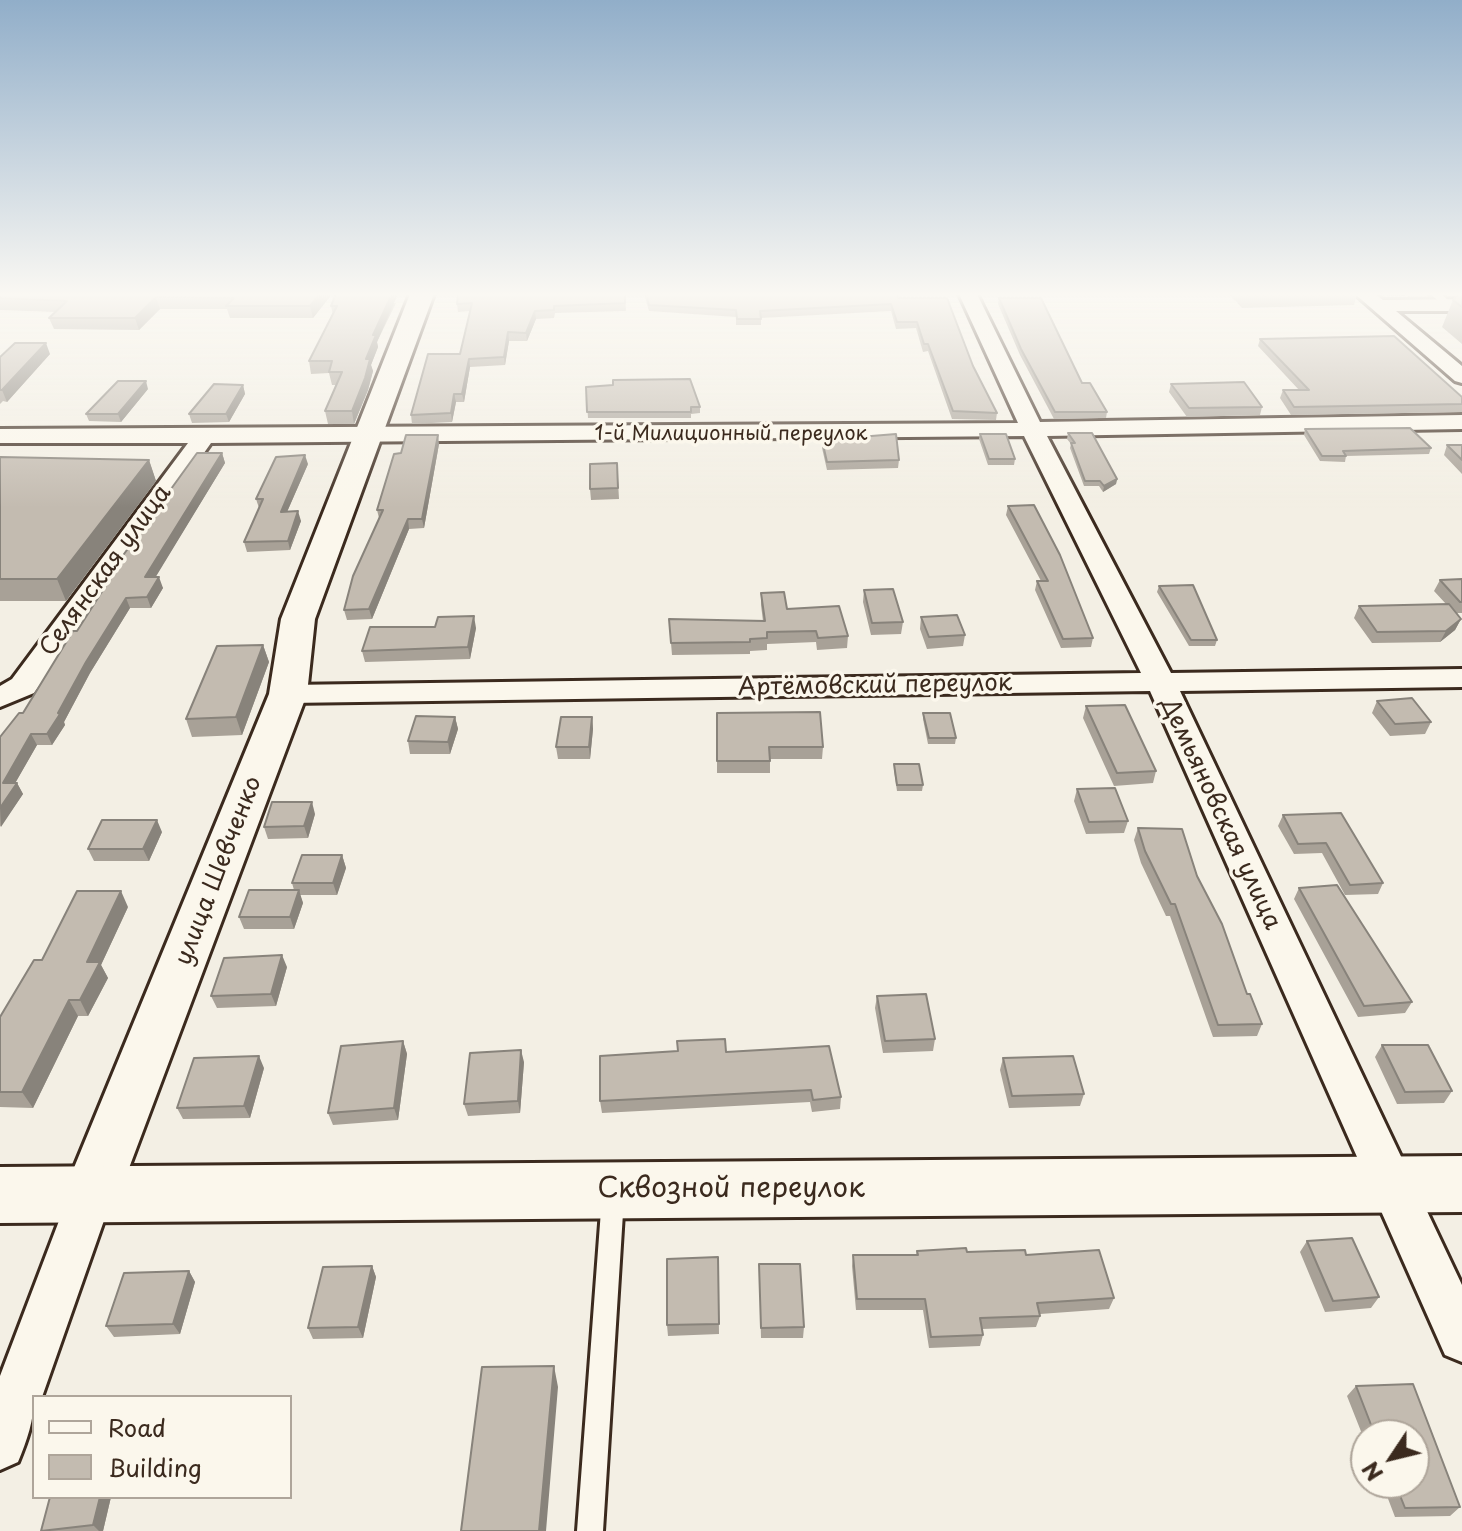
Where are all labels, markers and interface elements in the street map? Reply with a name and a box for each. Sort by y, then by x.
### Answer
street label: 1-й Милиционный переулок [595,422,867,446]
street label: Селянская улица [34,480,178,662]
street label: Артёмовский переулок [738,669,1012,703]
street label: Демьяновская улица [1154,694,1286,934]
street label: улица Шевченко [170,772,268,970]
street label: Сквозной переулок [597,1172,865,1206]
legend [32,1395,292,1499]
text: Road [108,1409,166,1445]
north arrow [1350,1419,1430,1499]
text: Building [108,1449,202,1485]
text: N [1353,1455,1390,1489]

